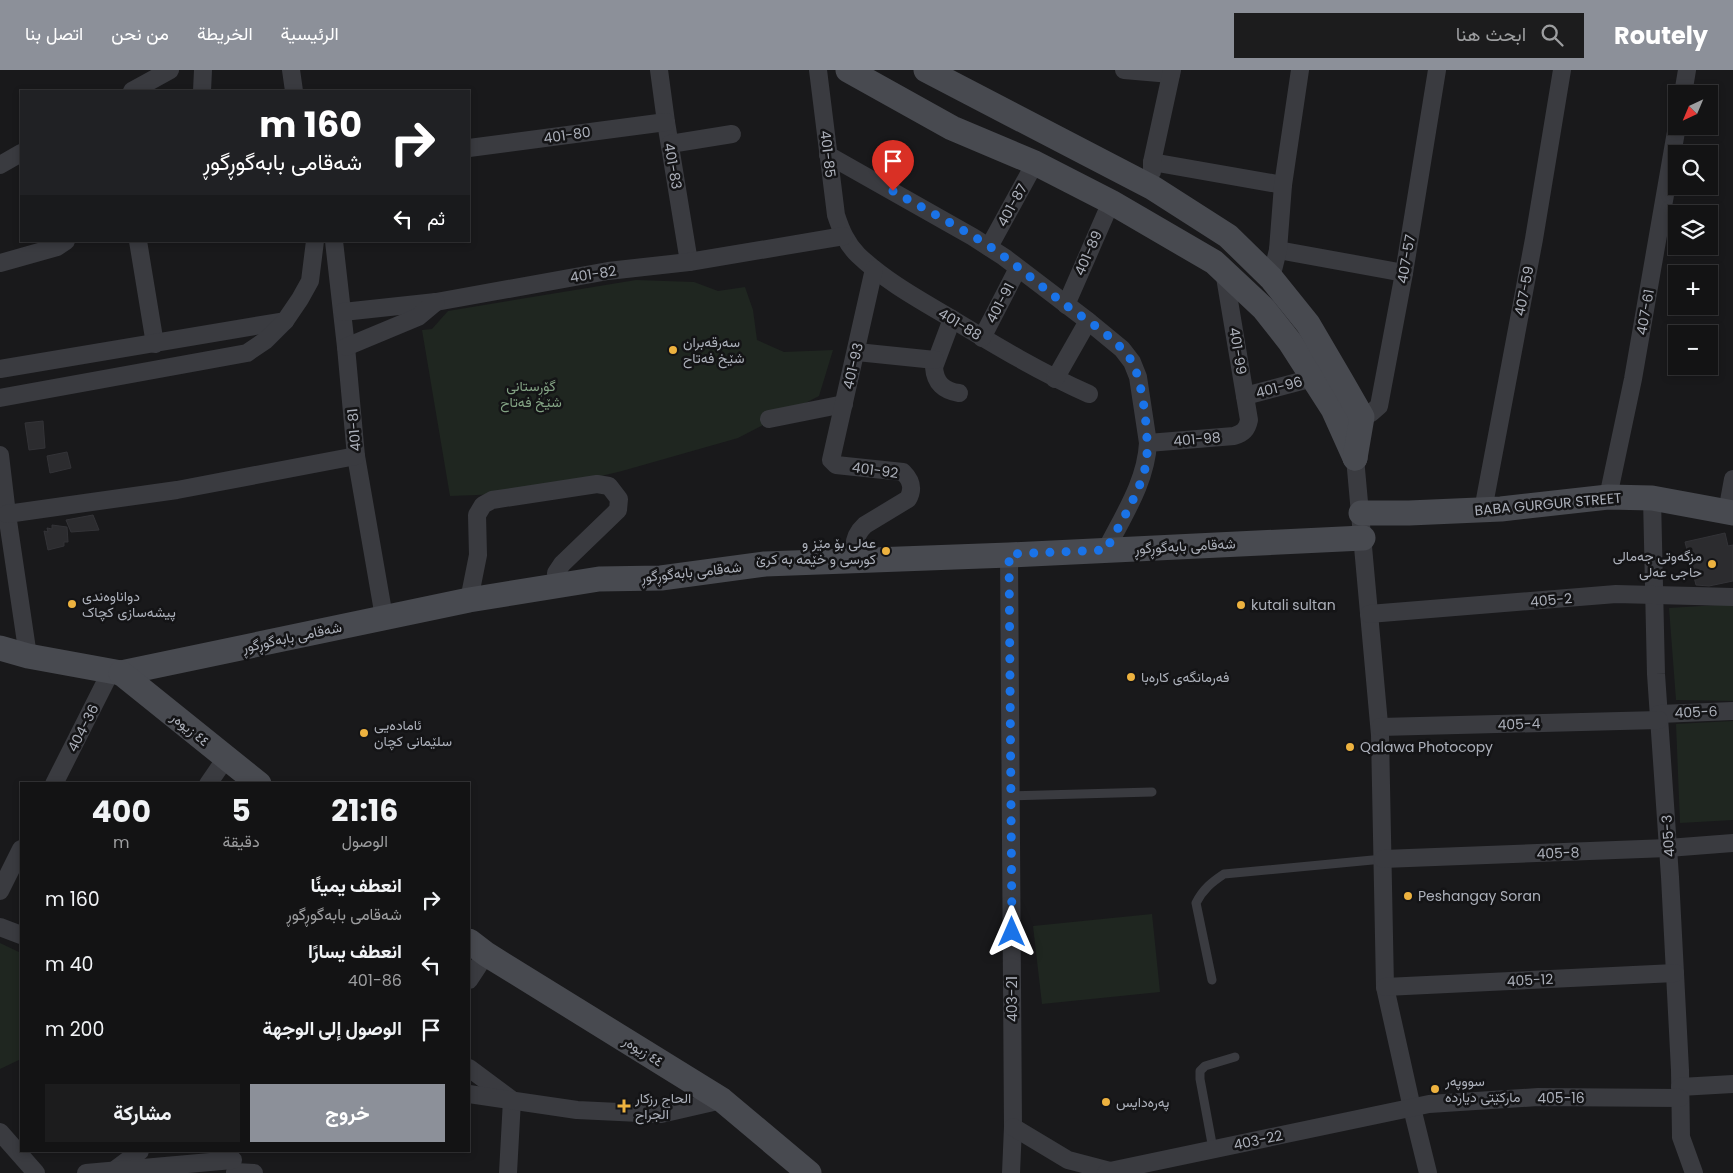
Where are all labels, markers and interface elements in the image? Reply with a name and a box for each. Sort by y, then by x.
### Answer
search box [1234,13,1584,58]
text: Routely [1614,19,1708,52]
text: اتصل بنا [25,21,83,46]
text: من نحن [111,21,169,46]
text: الخريطة [197,21,253,46]
text: الرئيسية [281,21,339,46]
text: ابحث هنا [1456,21,1526,48]
icon: search [1538,21,1566,49]
north arrow [1668,85,1718,135]
map controls [1668,85,1718,375]
text: 160 m [259,100,362,149]
icon: right [380,110,445,175]
street label: 401-80 [542,122,592,148]
street label: 401-85 [815,129,841,179]
pin [872,140,914,191]
street label: 401-83 [659,141,687,191]
button: search [1668,145,1718,195]
text: شەقامی بابەگوڕگوڕ [203,147,362,178]
icon: arrive [879,147,907,175]
street label: 401-87 [992,180,1032,230]
icon: left [389,205,417,233]
text: ثم [427,205,445,232]
button: layers [1668,205,1718,255]
street label: 401-89 [1069,227,1107,279]
street label: 407-57 [1392,233,1420,285]
street label: 401-82 [568,260,618,288]
street label: 407-59 [1509,264,1539,318]
button: + [1668,265,1718,315]
street label: 401-91 [981,279,1019,327]
street label: 407-61 [1631,287,1659,337]
street label: 401-88 [935,303,986,345]
button: − [1668,325,1718,375]
street label: 401-99 [1224,326,1252,376]
place label: سەرقەبران شێخ فەتاح [683,332,745,369]
street label: 401-93 [838,341,868,391]
marker: سەرقەبران شێخ فەتاح [667,344,679,356]
street label: 401-96 [1253,371,1305,403]
park label: گۆڕستانی شێخ فەتاح [500,376,562,413]
street label: 401-81 [342,408,366,452]
street label: 401-98 [1172,427,1222,451]
street label: 401-92 [850,457,900,483]
street label: BABA GURGUR STREET [1474,488,1623,520]
place label: عەلی بۆ مێز و کورسی و خێمە بە کرێ [756,533,876,569]
street label: شەقامی بابەگوڕگوڕ [1133,533,1236,561]
marker: عەلی بۆ مێز و کورسی و خێمە بە کرێ [880,545,892,557]
place label: مزگەوتی جەمالی حاجی عەلی [1613,546,1702,582]
street label: شەقامی بابەگوڕگوڕ [639,557,743,589]
marker: مزگەوتی جەمالی حاجی عەلی [1706,558,1718,570]
place label: دواناوەندی پیشەسازی کچاک [82,586,176,622]
street label: 405-2 [1529,588,1573,612]
place label: kutali sultan [1251,595,1336,615]
marker: دواناوەندی پیشەسازی کچاک [66,598,78,610]
marker: kutali sultan [1235,599,1247,611]
street label: شەقامی بابەگوڕگوڕ [239,617,344,659]
place label: فەرمانگەی کارەبا [1141,667,1229,687]
marker: فەرمانگەی کارەبا [1125,671,1137,683]
street label: 404-36 [62,701,104,755]
street label: 405-6 [1674,701,1718,723]
street label: ٤٤ زیوەر [166,707,213,751]
street label: 405-4 [1497,713,1541,735]
place label: ئامادەیی سلێمانی کچان [374,715,452,751]
marker: ئامادەیی سلێمانی کچان [358,727,370,739]
place label: Qalawa Photocopy [1360,737,1493,757]
marker: Qalawa Photocopy [1344,741,1356,753]
text: 5 [231,789,251,832]
text: 21:16 [331,789,398,832]
text: 400 [92,790,151,833]
street label: 405-3 [1657,814,1679,858]
text: دقيقة [223,830,260,853]
text: الوصول [342,830,388,853]
text: m [113,831,130,854]
street label: 405-8 [1536,842,1580,864]
text: انعطف يمينًا [310,872,402,899]
text: 160 m [45,886,100,913]
icon: right [417,886,445,914]
place label: Peshangay Soran [1418,886,1541,906]
marker: Peshangay Soran [1402,890,1414,902]
text: شەقامی بابەگوڕگوڕ [286,903,402,926]
position arrow [985,905,1037,957]
text: انعطف يسارًا [308,938,402,965]
text: 40 m [45,951,94,978]
icon: left [417,951,445,979]
text: 401-86 [348,969,402,992]
street label: 405-12 [1506,969,1554,991]
street label: 403-21 [1002,976,1022,1022]
text: الوصول إلى الوجهة [263,1015,402,1042]
text: 200 m [45,1016,104,1043]
icon: arrive [417,1016,445,1044]
street label: ٤٤ زیوەر [618,1030,667,1071]
place label: سووپەر مارکێتی دیاردە [1444,1071,1520,1107]
marker: سووپەر مارکێتی دیاردە [1429,1083,1441,1095]
button: مشاركة [45,1084,240,1142]
button: خروج [250,1084,445,1142]
place label: الحاج رزكار الجراح [634,1088,691,1125]
street label: 405-16 [1537,1088,1585,1108]
place label: پەرەدایس [1116,1092,1169,1112]
marker: پەرەدایس [1100,1096,1112,1108]
marker: الحاج رزكار الجراح [617,1099,631,1113]
street label: 403-22 [1232,1125,1284,1155]

